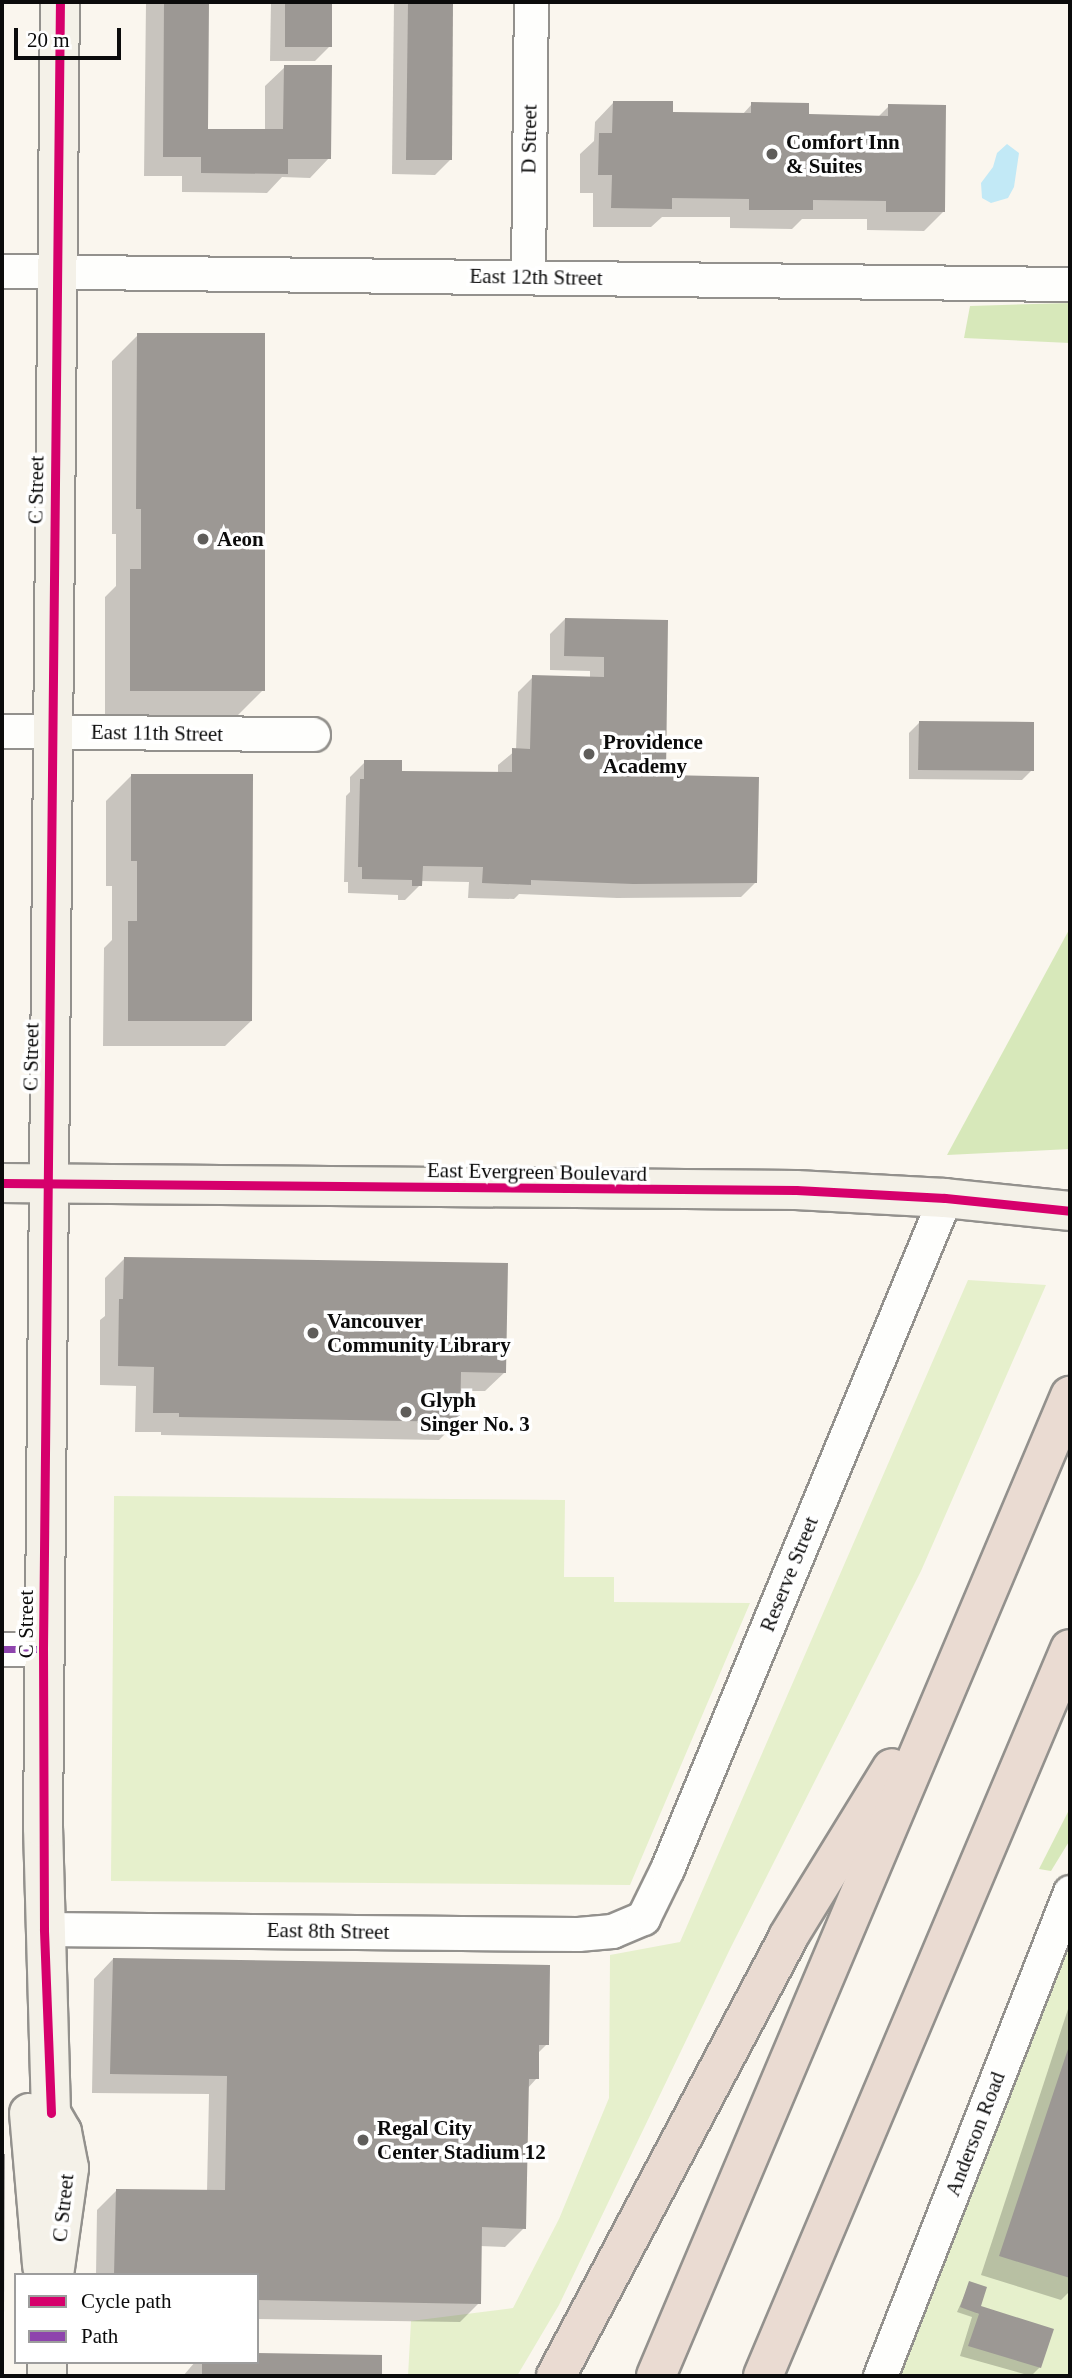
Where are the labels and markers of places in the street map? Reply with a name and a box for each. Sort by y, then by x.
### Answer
place label: Comfort Inn & Suites [786,129,900,179]
marker: Comfort Inn & Suites [764,146,780,162]
place label: Aeon [217,526,264,552]
marker: Aeon [195,531,211,547]
place label: Providence Academy [603,729,703,779]
marker: Providence Academy [581,746,597,762]
place label: Vancouver Community Library [327,1308,511,1358]
marker: Vancouver Community Library [305,1325,321,1341]
place label: Glyph Singer No. 3 [420,1387,530,1437]
marker: Glyph Singer No. 3 [398,1404,414,1420]
place label: Regal City Center Stadium 12 [377,2115,546,2165]
marker: Regal City Center Stadium 12 [355,2132,371,2148]

